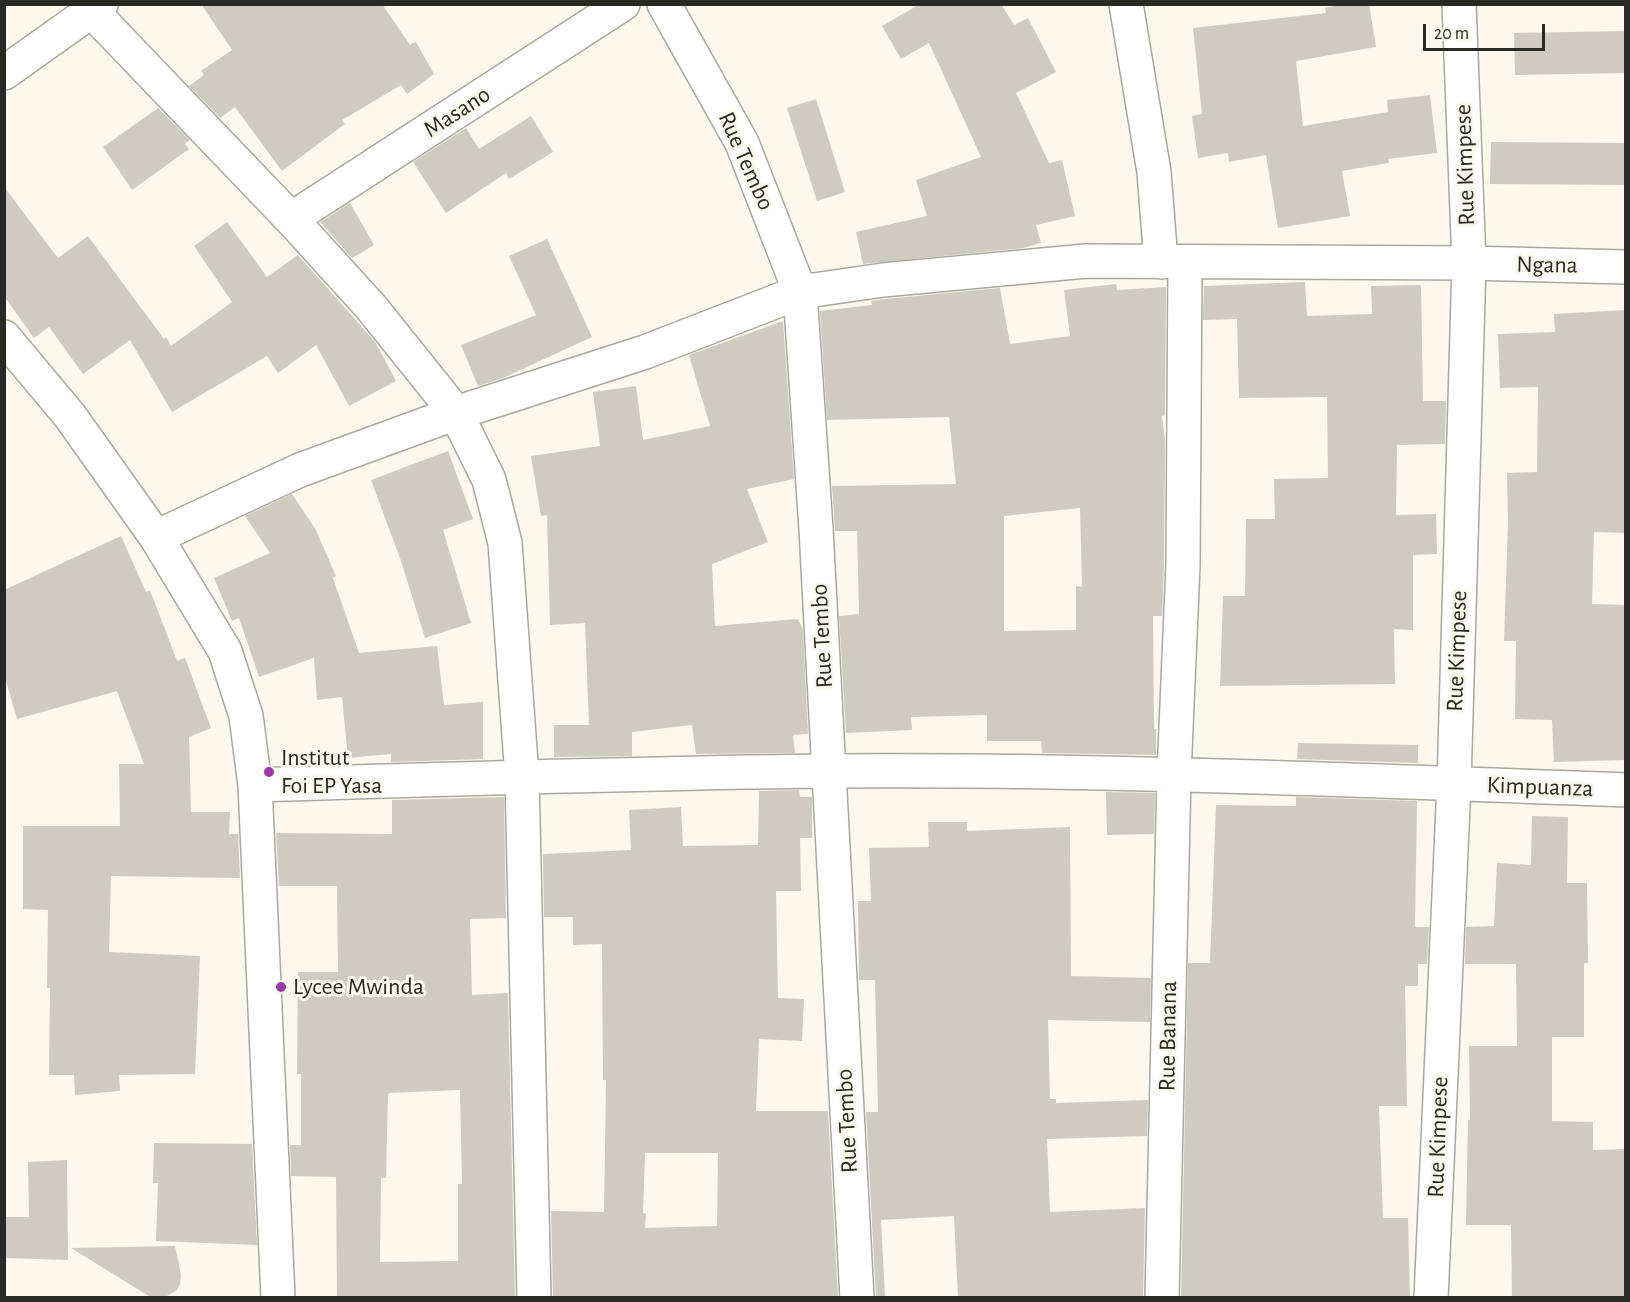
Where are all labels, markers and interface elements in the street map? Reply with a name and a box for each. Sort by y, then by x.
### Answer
scale bar [1426,12,1548,50]
text: 20 m [1434,25,1469,43]
street label: Masano [418,80,496,144]
street label: Rue Kimpese [1448,104,1482,226]
street label: Rue Tembo [712,107,780,215]
street label: Ngana [1516,250,1578,280]
street label: Rue Tembo [805,583,839,689]
street label: Rue Kimpese [1440,590,1474,712]
place label: Institut Foi EP Yasa [281,744,382,800]
marker: Institut Foi EP Yasa [262,765,276,779]
street label: Kimpuanza [1486,771,1594,803]
place label: Lycee Mwinda [293,973,424,1001]
marker: Lycee Mwinda [274,980,288,994]
street label: Rue Banana [1153,980,1183,1092]
street label: Rue Tembo [830,1068,864,1174]
street label: Rue Kimpese [1421,1076,1455,1198]

